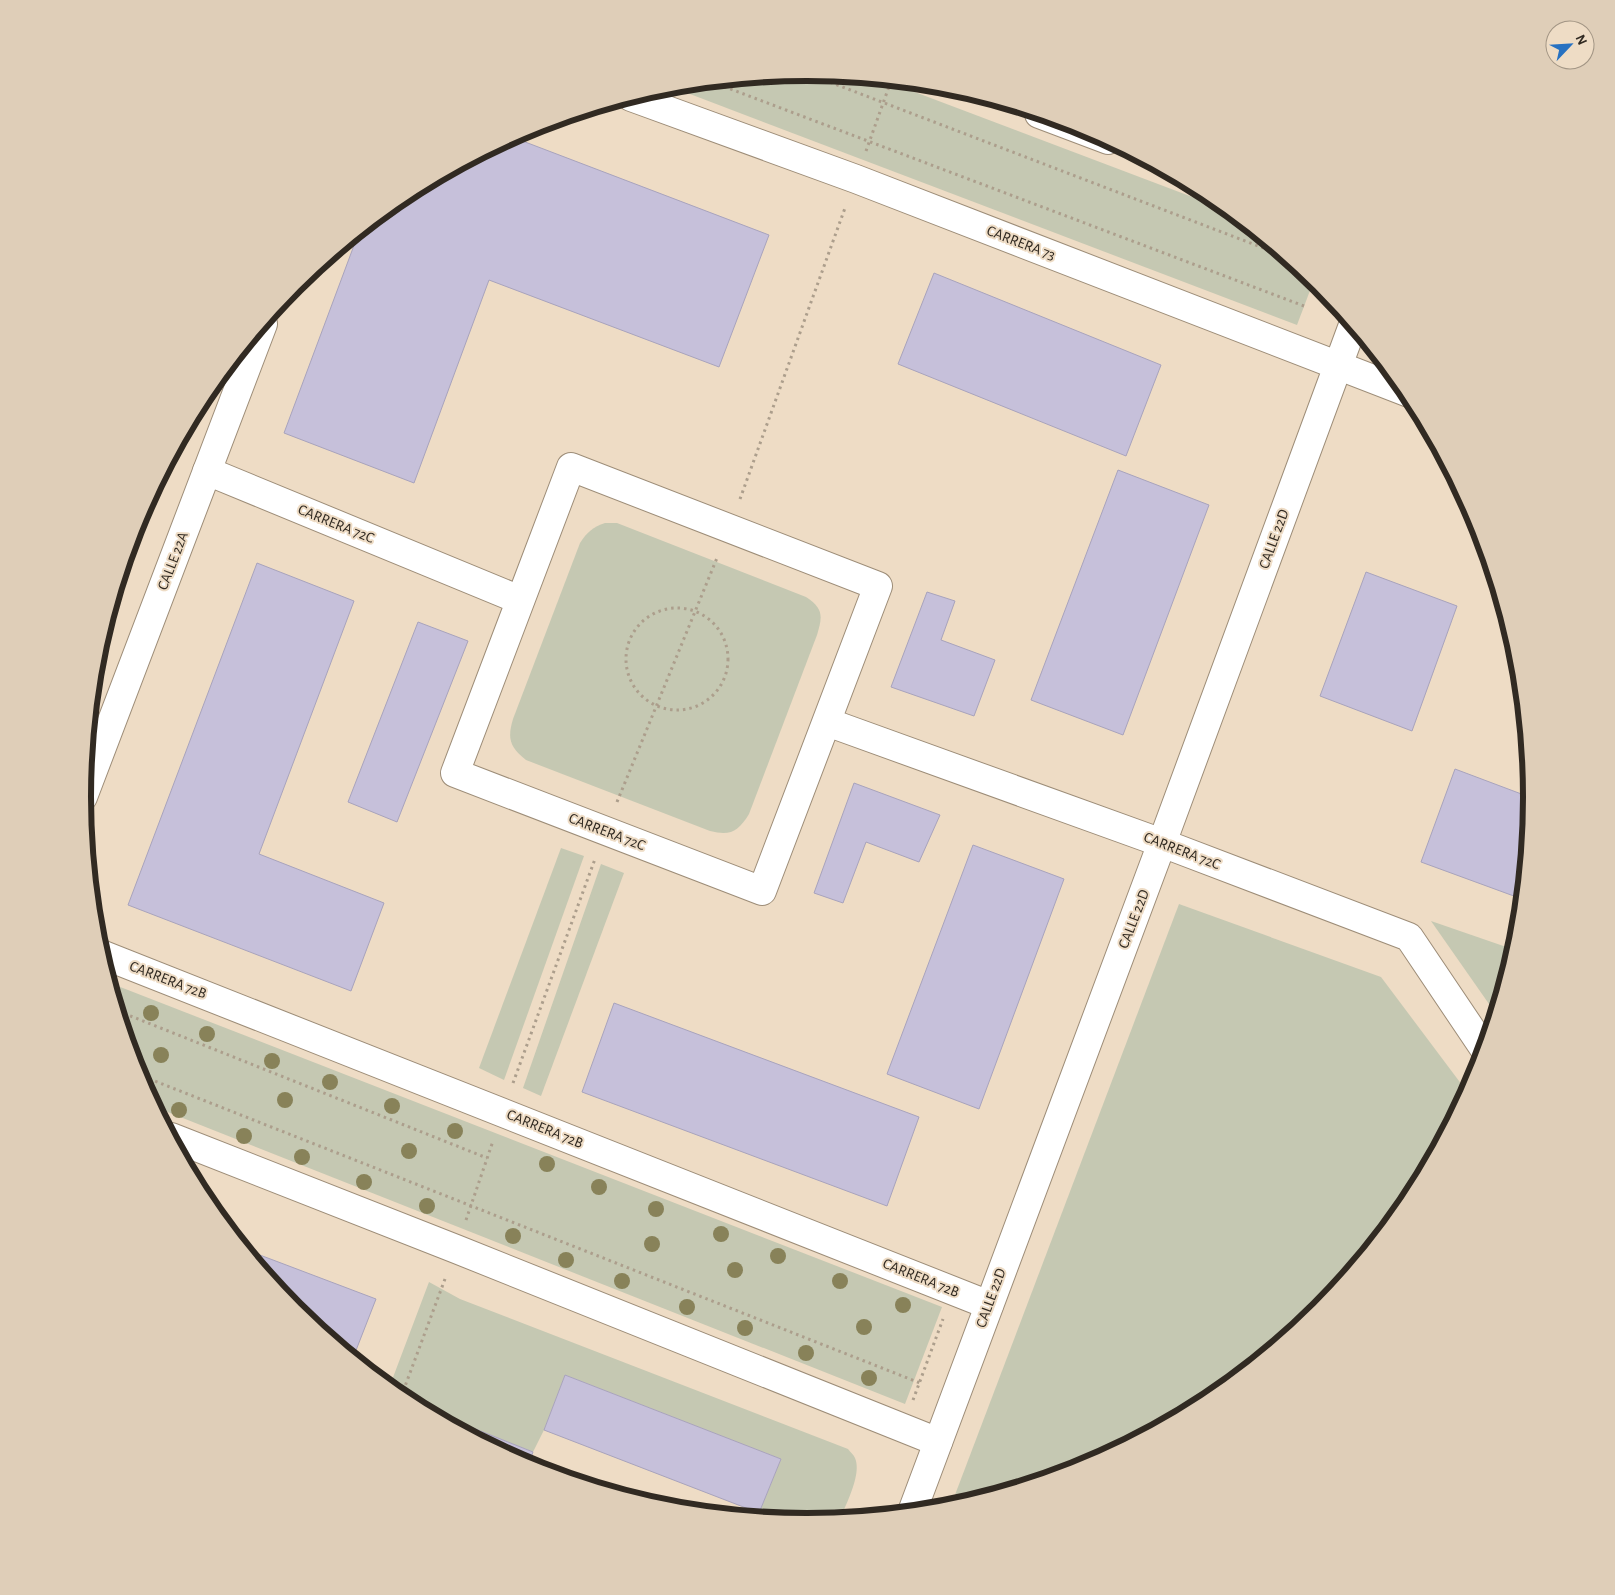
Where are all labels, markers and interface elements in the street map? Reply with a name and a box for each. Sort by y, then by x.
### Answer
north arrow [1545,20,1595,70]
text: N [1572,33,1589,47]
street label: CARRERA 73 [985,223,1057,263]
street label: CARRERA 72C [296,502,376,546]
street label: CALLE 22D [1256,507,1292,571]
street label: CALLE 22A [155,530,191,592]
street label: CARRERA 72C [567,811,648,854]
street label: CARRERA 72C [1142,830,1223,873]
street label: CALLE 22D [1116,887,1152,951]
street label: CARRERA 72B [128,958,208,1002]
street label: CARRERA 72B [505,1107,585,1151]
street label: CARRERA 72B [881,1256,961,1300]
street label: CALLE 22D [973,1266,1009,1330]

